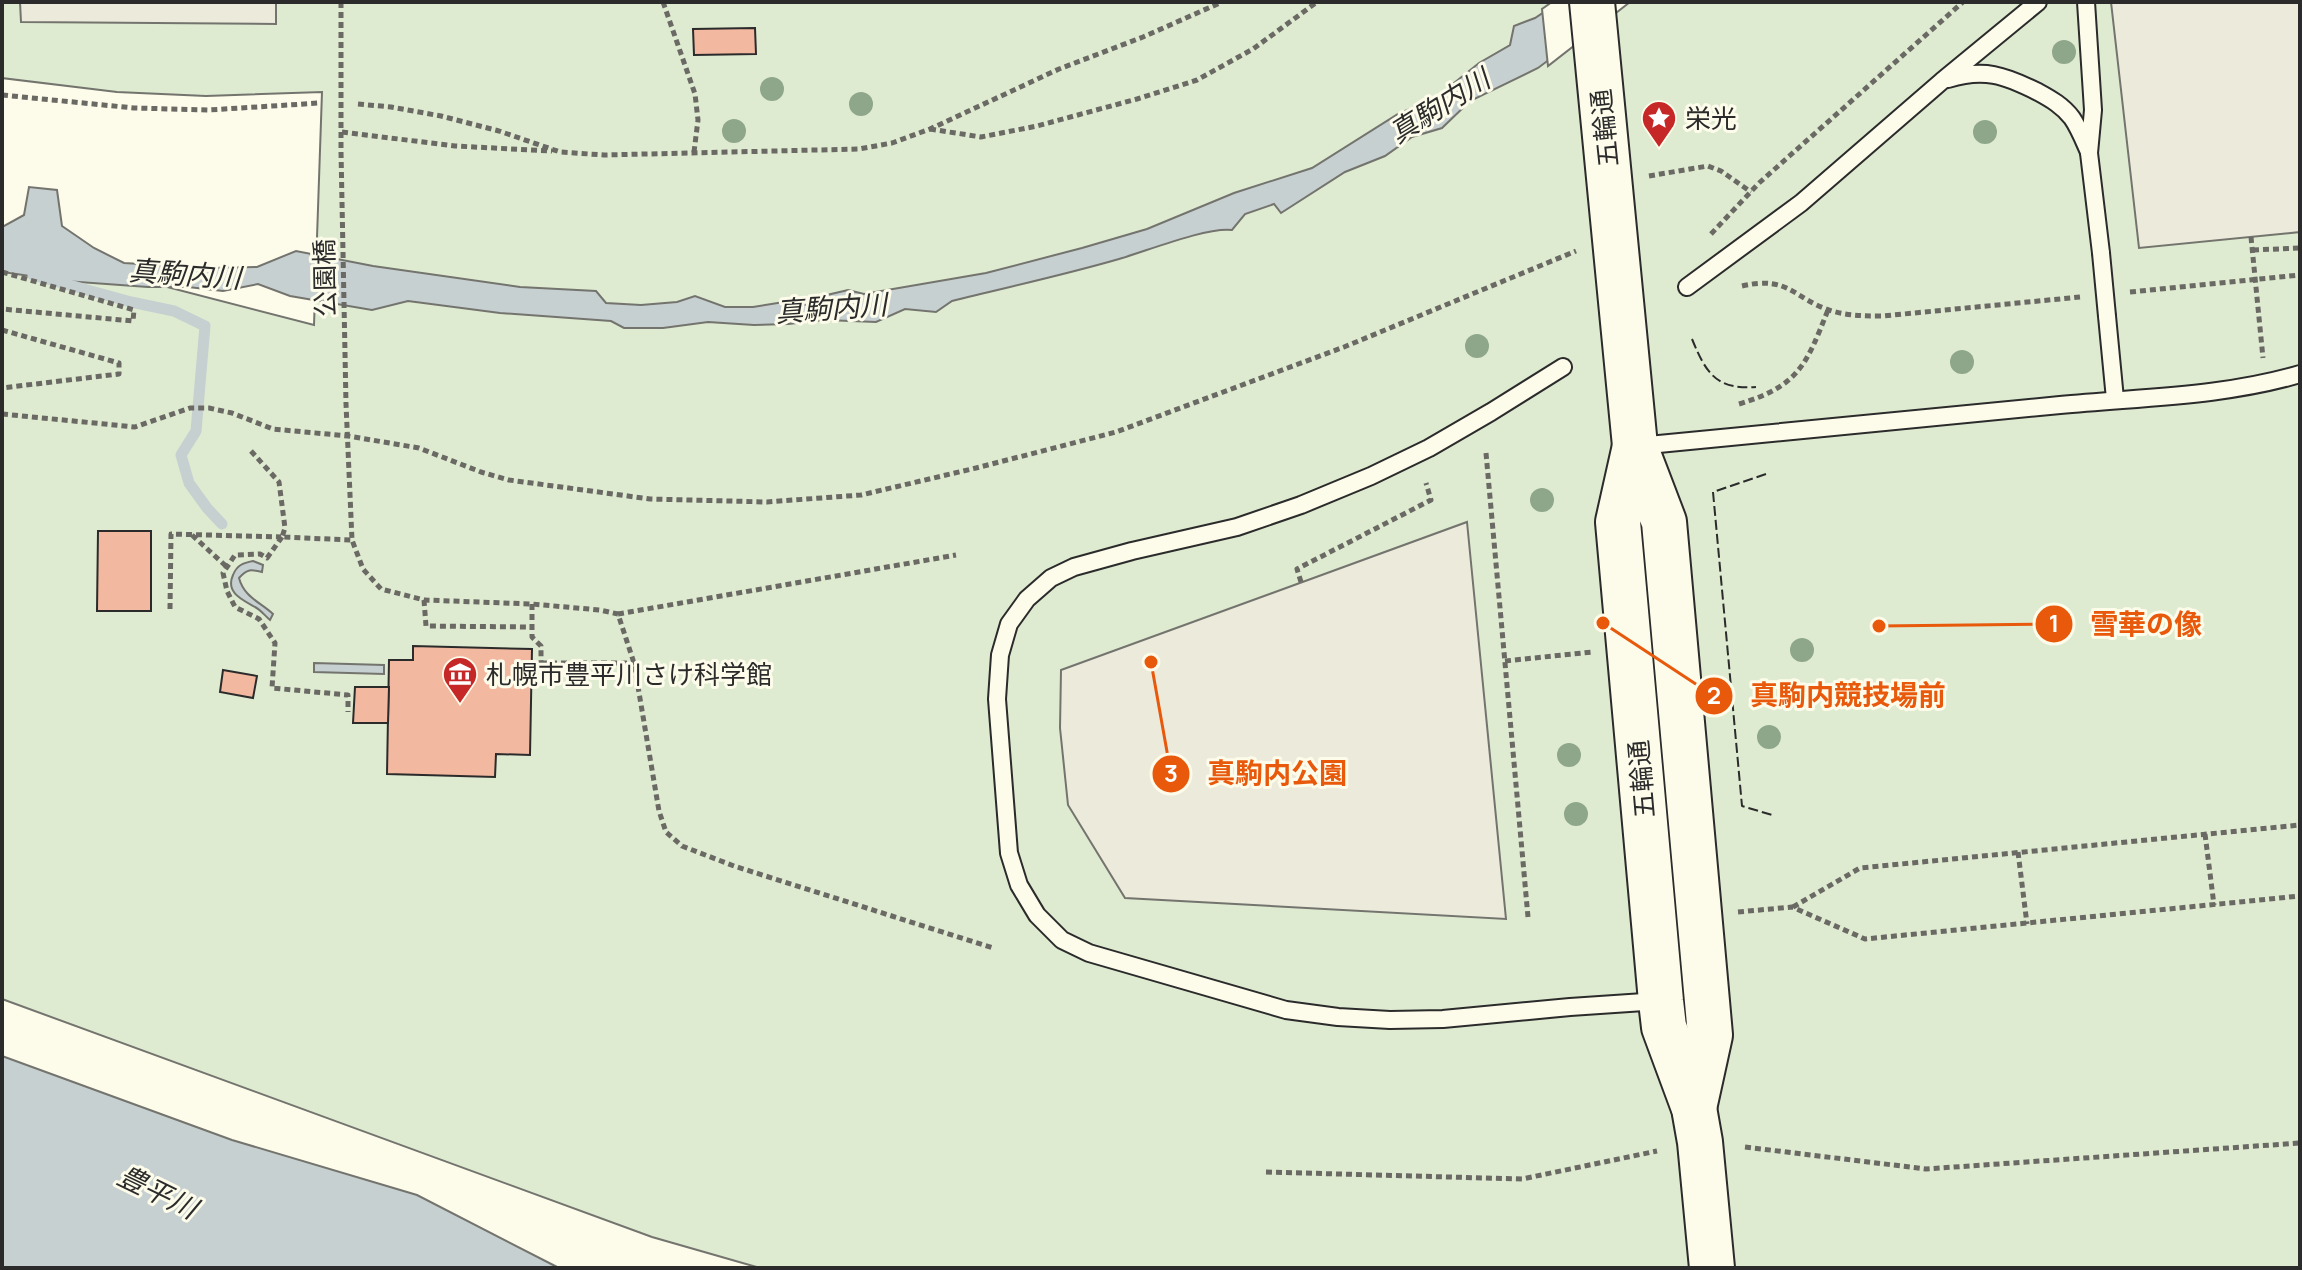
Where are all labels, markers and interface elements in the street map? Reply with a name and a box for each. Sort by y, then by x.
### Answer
water label: 真駒内川 [1381,58,1499,151]
street label: 五輪通 [1582,87,1626,169]
place icon: 栄光 [1640,99,1678,149]
place label: 栄光 [1685,100,1737,136]
street label: 公園橋 [305,239,343,317]
water label: 真駒内川 [128,250,245,296]
water label: 真駒内川 [774,284,891,330]
callout: 雪華の像 [2034,598,2218,650]
text: 雪華の像 [2090,604,2202,642]
text: 1 [2049,606,2059,639]
museum icon: 札幌市豊平川さけ科学館 [441,655,479,705]
place label: 札幌市豊平川さけ科学館 [486,656,772,692]
callout: 真駒内競技場前 [1694,670,1962,722]
text: 真駒内競技場前 [1750,675,1946,713]
text: 2 [1707,678,1721,711]
street label: 五輪通 [1620,739,1662,819]
callout: 真駒内公園 [1151,748,1363,800]
text: 真駒内公園 [1207,753,1347,791]
text: 3 [1164,756,1178,789]
water label: 豊平川 [112,1156,207,1228]

